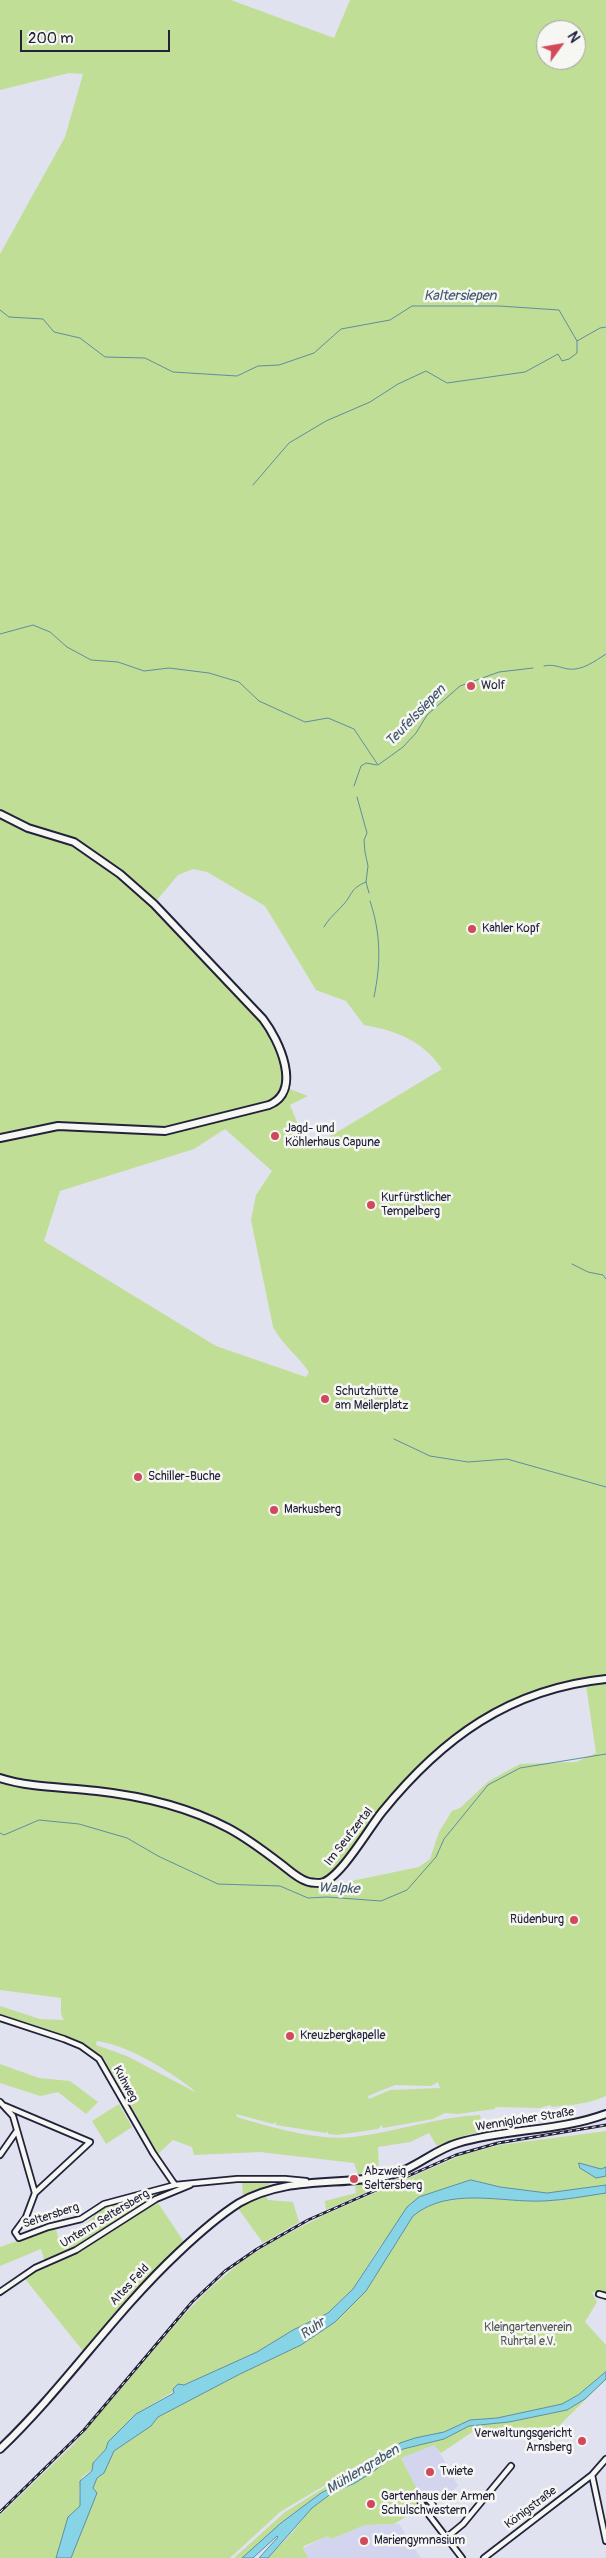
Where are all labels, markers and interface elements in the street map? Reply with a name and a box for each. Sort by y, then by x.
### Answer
scale bar [22,20,172,52]
north arrow [536,20,586,70]
text: 200 m [28,29,73,48]
text: N [564,29,583,46]
water label: Kaltersiepen [424,288,496,304]
place label: Wolf [481,679,505,693]
marker: Wolf [465,680,477,692]
water label: Teufelssiepen [383,682,449,750]
place label: Kahler Kopf [482,922,540,936]
marker: Kahler Kopf [466,923,478,935]
place label: Jagd- und Köhlerhaus Capune [285,1122,380,1150]
marker: Jagd- und Köhlerhaus Capune [269,1130,281,1142]
place label: Kurfürstlicher Tempelberg [381,1191,451,1219]
marker: Kurfürstlicher Tempelberg [365,1199,377,1211]
place label: Schutzhütte am Meilerplatz [335,1385,408,1413]
marker: Schutzhütte am Meilerplatz [319,1393,331,1405]
place label: Schiller-Buche [148,1470,220,1484]
marker: Schiller-Buche [132,1471,144,1483]
place label: Markusberg [284,1503,341,1517]
marker: Markusberg [268,1504,280,1516]
street label: Im Seufzertal [322,1805,376,1869]
water label: Walpke [318,1880,360,1898]
place label: Rüdenburg [510,1913,564,1927]
marker: Rüdenburg [568,1914,580,1926]
place label: Kreuzbergkapelle [300,2029,385,2043]
marker: Kreuzbergkapelle [284,2030,296,2042]
street label: Kuhweg [109,2063,141,2105]
street label: Wennigloher Straße [475,2105,575,2135]
place label: Abzweig Seltersberg [364,2165,422,2193]
marker: Abzweig Seltersberg [348,2173,360,2185]
street label: Unterm Seltersberg [58,2187,152,2251]
street label: Seltersberg [21,2200,81,2232]
street label: Altes Feld [107,2261,153,2309]
water label: Ruhr [297,2314,329,2344]
park label: Kleingartenverein Ruhrtal e.V. [484,2321,572,2349]
place label: Verwaltungsgericht Arnsberg [474,2427,572,2455]
marker: Verwaltungsgericht Arnsberg [576,2435,588,2447]
water label: Mühlengraben [324,2442,402,2498]
place label: Twiete [440,2465,473,2479]
marker: Twiete [424,2466,436,2478]
street label: Königstraße [502,2484,560,2532]
place label: Gartenhaus der Armen Schulschwestern [381,2490,495,2518]
marker: Gartenhaus der Armen Schulschwestern [365,2498,377,2510]
place label: Mariengymnasium [374,2534,465,2548]
marker: Mariengymnasium [358,2535,370,2547]

